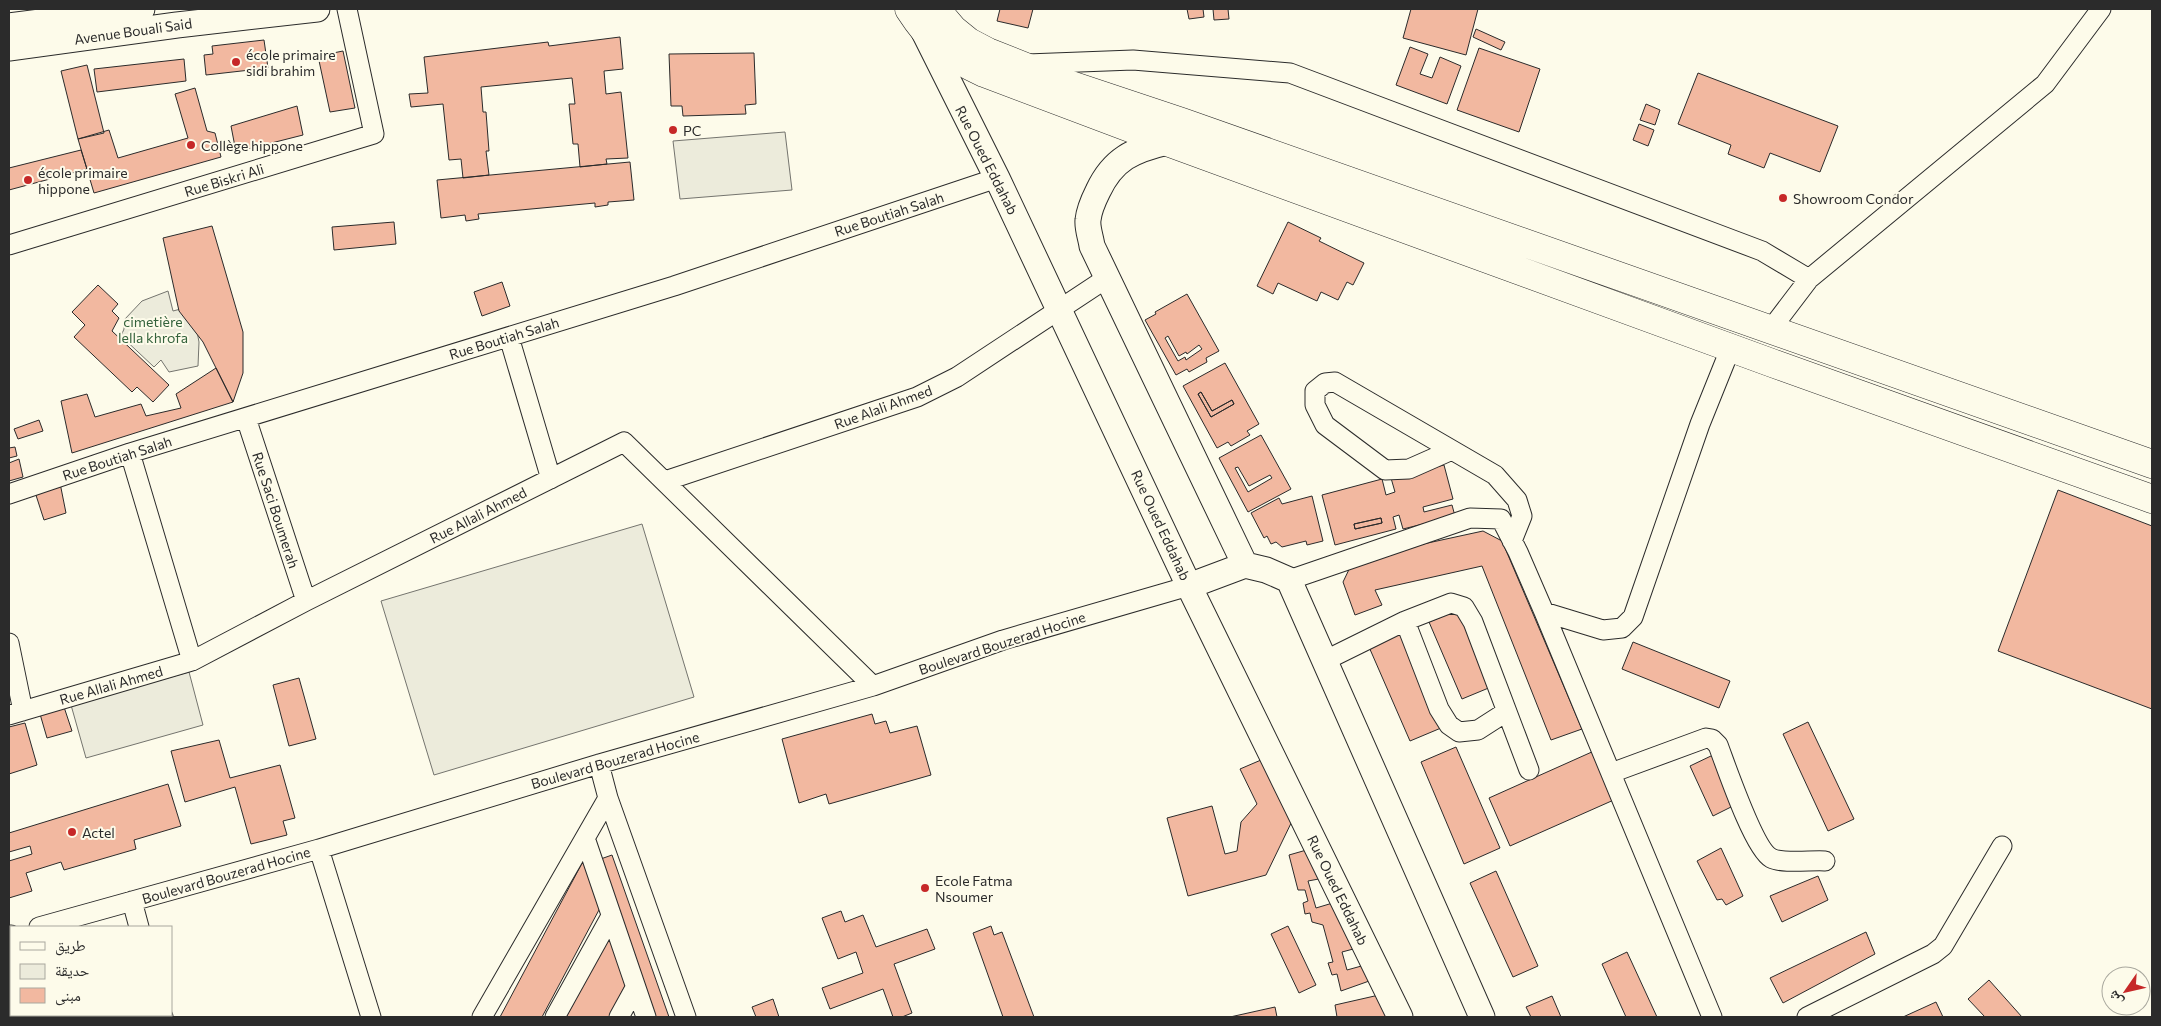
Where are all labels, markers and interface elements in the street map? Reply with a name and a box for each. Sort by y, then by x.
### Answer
street label: Avenue Bouali Said [73,14,193,48]
place label: école primaire sidi brahim [246,46,336,79]
marker: école primaire sidi brahim [230,56,242,68]
street label: Rue Oued Eddahab [952,103,1022,217]
place label: PC [683,122,701,139]
marker: PC [667,124,679,136]
place label: Collège hippone [201,137,303,154]
marker: Collège hippone [185,139,197,151]
street label: Rue Biskri Ali [182,160,266,200]
place label: école primaire hippone [38,164,128,197]
marker: école primaire hippone [22,174,34,186]
street label: Rue Boutiah Salah [832,188,946,240]
place label: Showroom Condor [1793,190,1914,207]
marker: Showroom Condor [1777,192,1789,204]
park label: cimetière lella khrofa [118,313,188,346]
street label: Rue Boutiah Salah [447,313,561,363]
street label: Rue Alali Ahmed [832,381,934,433]
street label: Rue Boutiah Salah [60,432,174,484]
street label: Rue Saci Boumerah [249,450,303,570]
street label: Rue Oued Eddahab [1128,467,1194,583]
street label: Rue Allali Ahmed [427,483,529,547]
street label: Boulevard Bouzerad Hocine [916,608,1088,678]
street label: Rue Allali Ahmed [57,662,165,708]
street label: Boulevard Bouzerad Hocine [529,728,701,792]
place label: Actel [82,824,115,841]
marker: Actel [66,826,78,838]
street label: Rue Oued Eddahab [1304,832,1372,948]
street label: Boulevard Bouzerad Hocine [140,843,312,907]
place label: Ecole Fatma Nsoumer [935,872,1013,905]
marker: Ecole Fatma Nsoumer [919,882,931,894]
legend [10,926,172,1016]
text: طريق [55,936,86,956]
text: حديقة [55,961,90,979]
north arrow [2101,966,2151,1016]
text: مبنى [55,986,81,1006]
text: ش [2104,987,2127,1009]

